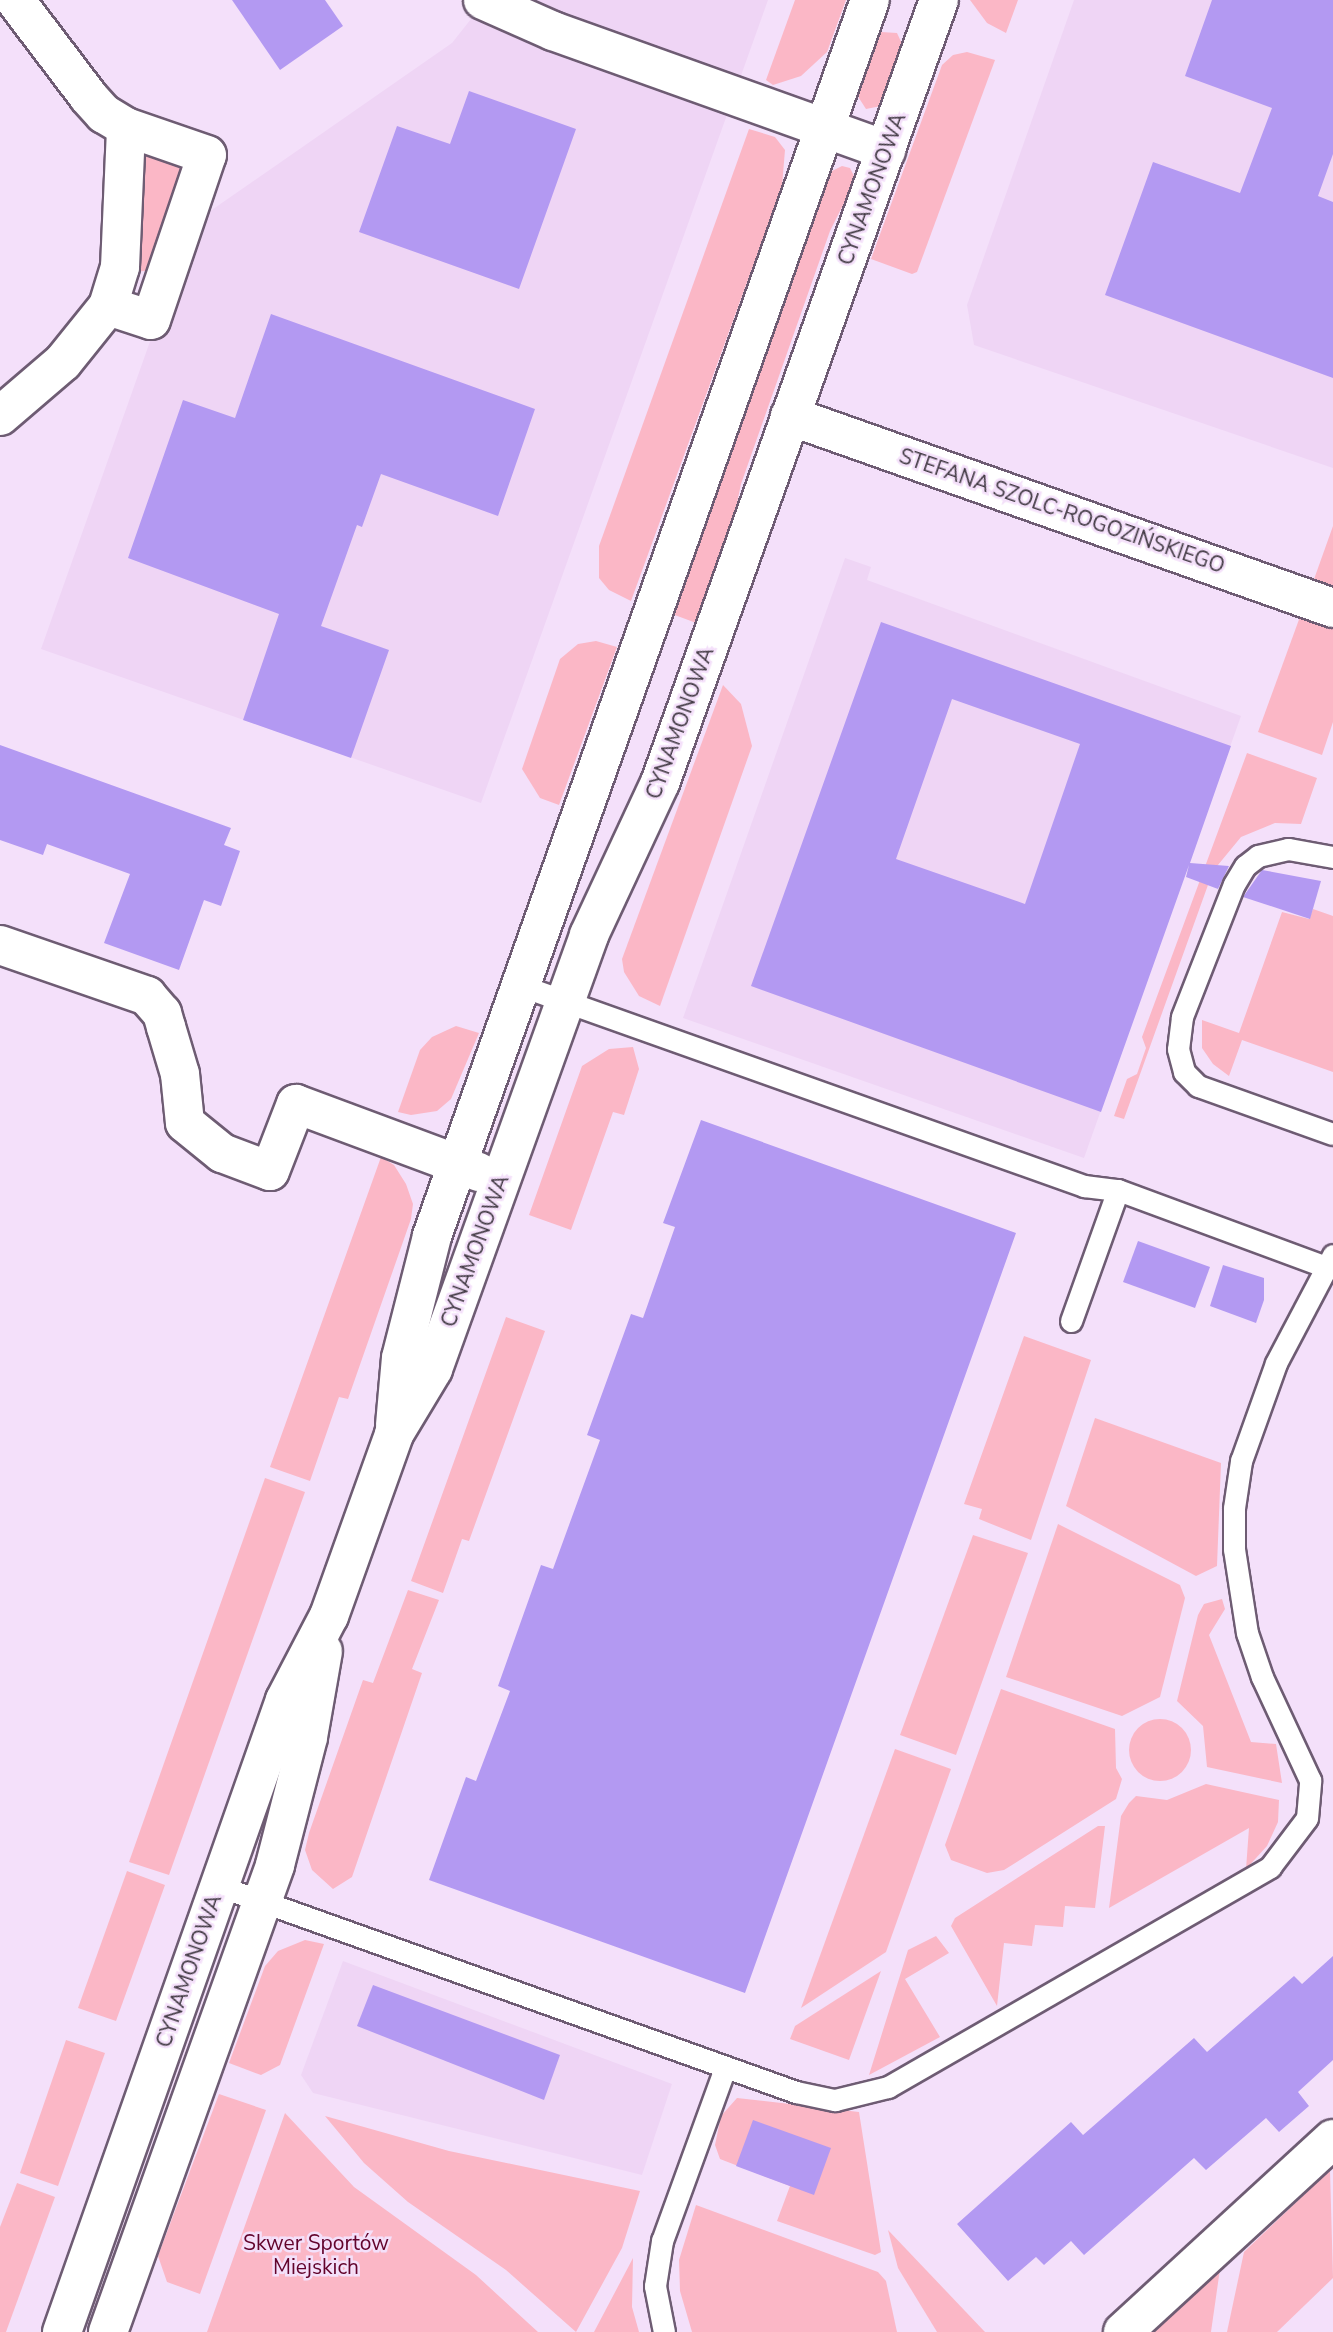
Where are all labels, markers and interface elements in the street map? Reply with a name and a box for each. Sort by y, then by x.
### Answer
street label: CYNAMONOWA [833,109,911,269]
street label: STEFANA SZOLC-ROGOZIŃSKIEGO [896,443,1228,579]
street label: CYNAMONOWA [641,643,719,803]
street label: CYNAMONOWA [436,1171,514,1331]
street label: CYNAMONOWA [151,1891,227,2051]
park label: Skwer Sportów Miejskich [243,2230,389,2280]

